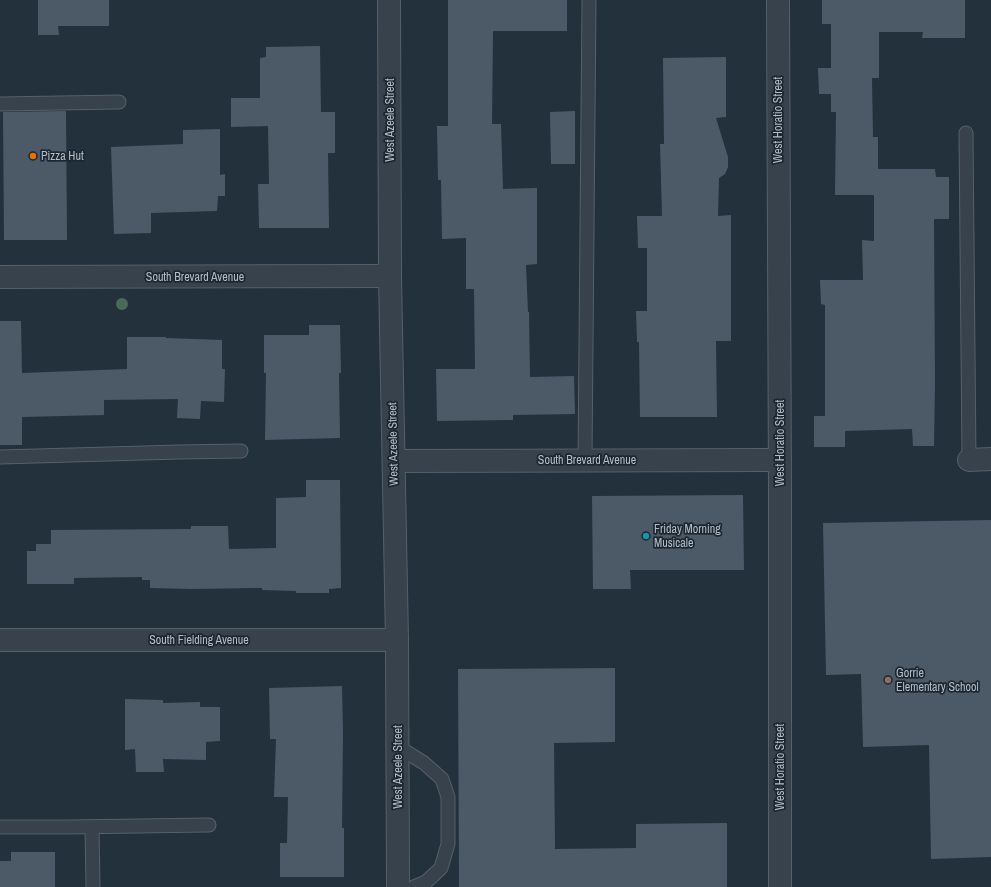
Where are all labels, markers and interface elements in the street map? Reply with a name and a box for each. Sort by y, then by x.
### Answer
street label: West Horatio Street [770,77,786,163]
street label: West Azeele Street [382,78,398,162]
place label: Pizza Hut [41,148,84,164]
marker: Pizza Hut [28,151,38,161]
street label: South Brevard Avenue [146,269,244,285]
street label: West Horatio Street [772,400,788,486]
street label: West Azeele Street [384,402,402,486]
street label: South Brevard Avenue [538,452,636,468]
place label: Friday Morning Musicale [654,521,721,551]
marker: Friday Morning Musicale [641,531,651,541]
street label: South Fielding Avenue [149,632,249,648]
place label: Gorrie Elementary School [896,665,979,695]
marker: Gorrie Elementary School [883,675,893,685]
street label: West Horatio Street [772,724,788,810]
street label: West Azeele Street [390,725,406,809]

